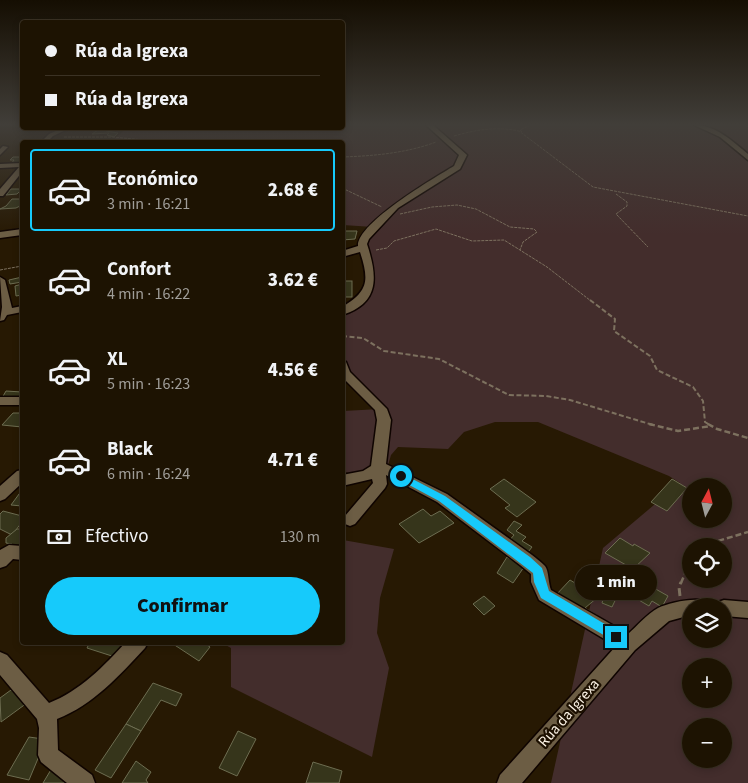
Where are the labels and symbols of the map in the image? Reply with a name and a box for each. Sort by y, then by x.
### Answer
route start [390,465,412,487]
north arrow [682,478,732,528]
callout: 1 min [575,564,657,600]
route end [605,626,627,648]
street label: Rúa da Igrexa [533,674,605,752]

